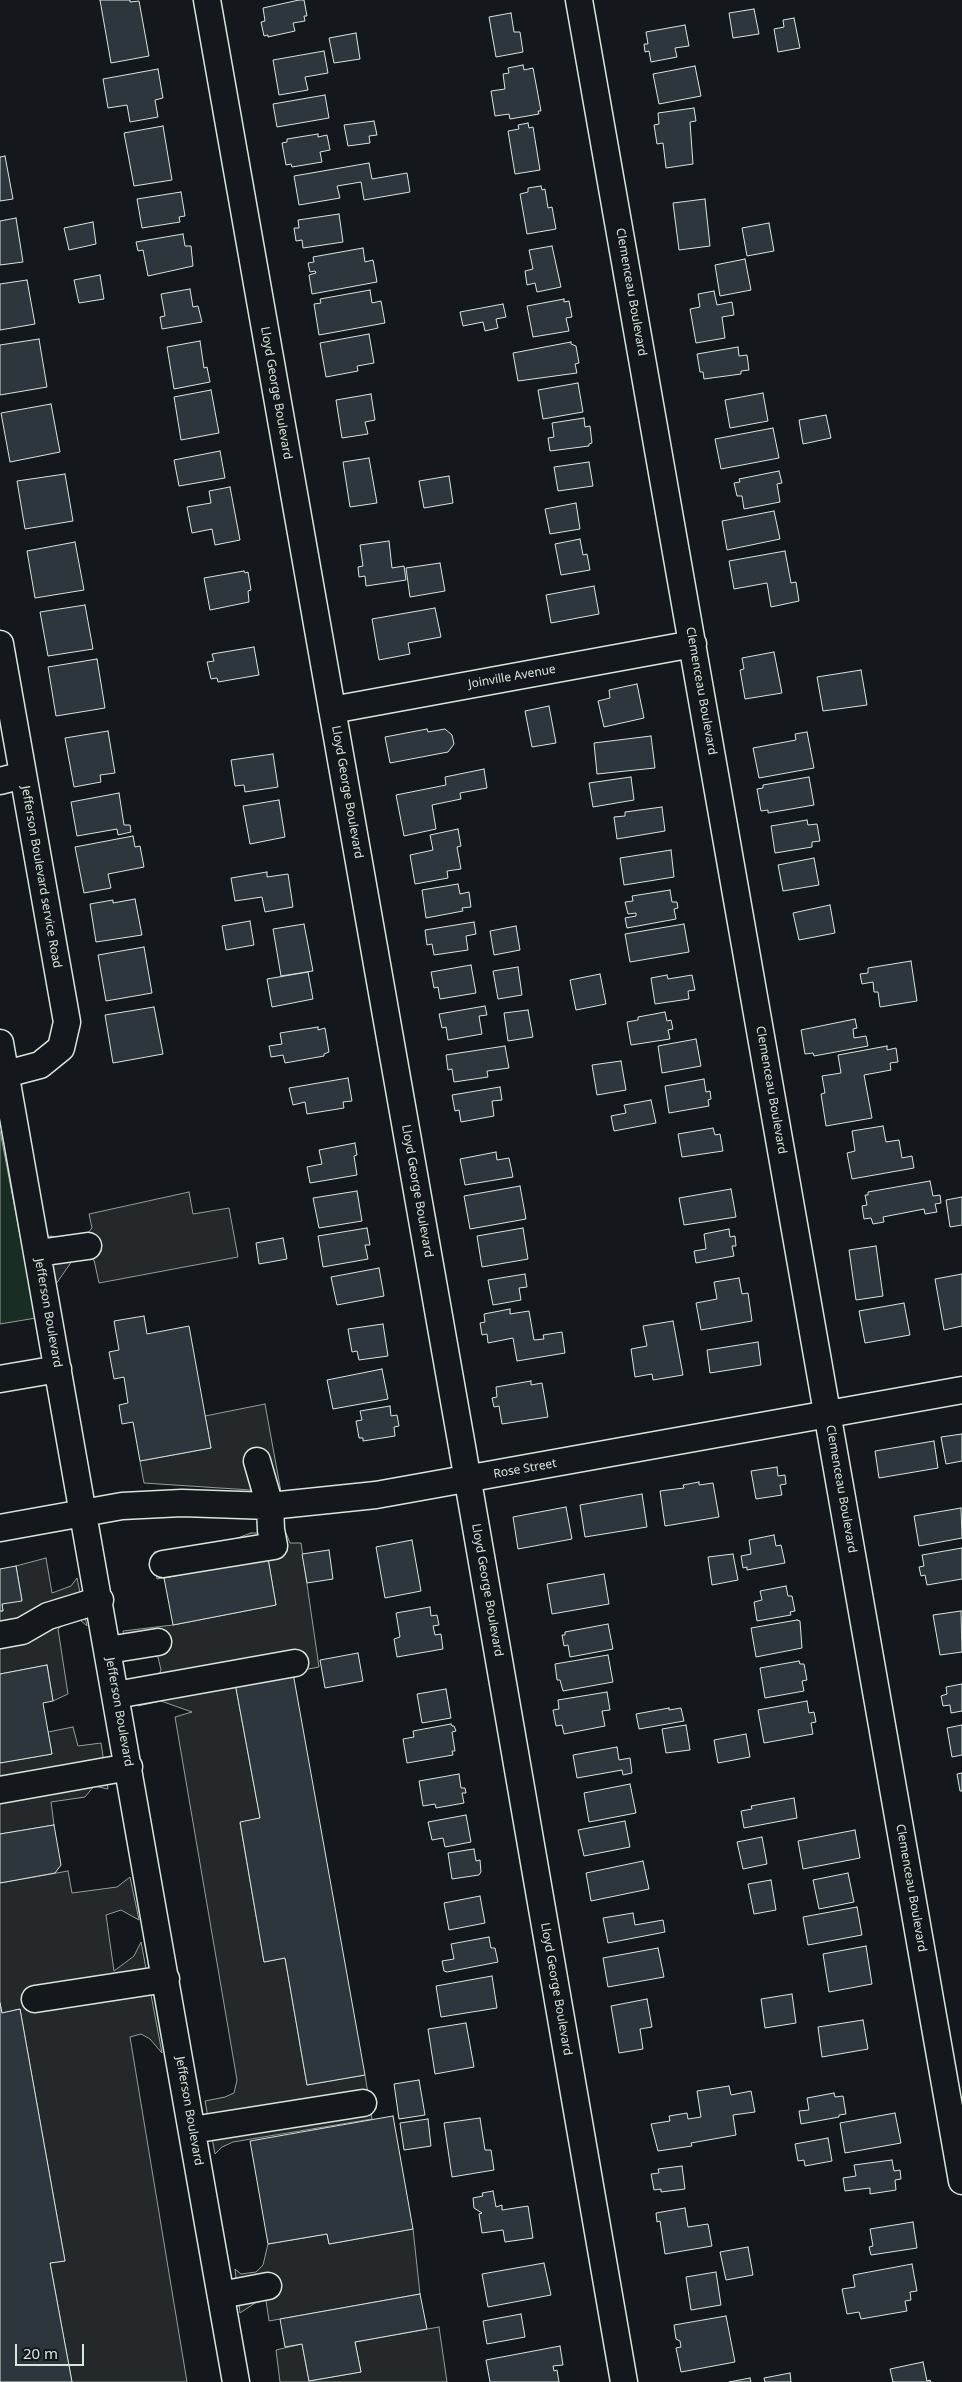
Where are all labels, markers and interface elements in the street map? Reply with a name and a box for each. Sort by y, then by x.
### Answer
street label: Clemenceau Boulevard [613,227,649,357]
street label: Lloyd George Boulevard [257,325,295,461]
street label: Clemenceau Boulevard [683,626,719,756]
street label: Joinville Avenue [467,662,557,692]
street label: Lloyd George Boulevard [328,724,366,860]
street label: Jefferson Boulevard service Road [18,785,64,969]
street label: Clemenceau Boulevard [753,1025,789,1155]
street label: Lloyd George Boulevard [398,1123,436,1259]
street label: Jefferson Boulevard [31,1257,65,1369]
street label: Clemenceau Boulevard [823,1424,859,1554]
street label: Rose Street [492,1456,558,1482]
street label: Lloyd George Boulevard [468,1522,506,1658]
street label: Jefferson Boulevard [102,1656,136,1768]
street label: Clemenceau Boulevard [893,1823,929,1953]
street label: Lloyd George Boulevard [537,1921,575,2057]
street label: Jefferson Boulevard [172,2055,206,2167]
scale bar [18,2334,86,2366]
text: 20 m [23,2343,58,2363]

